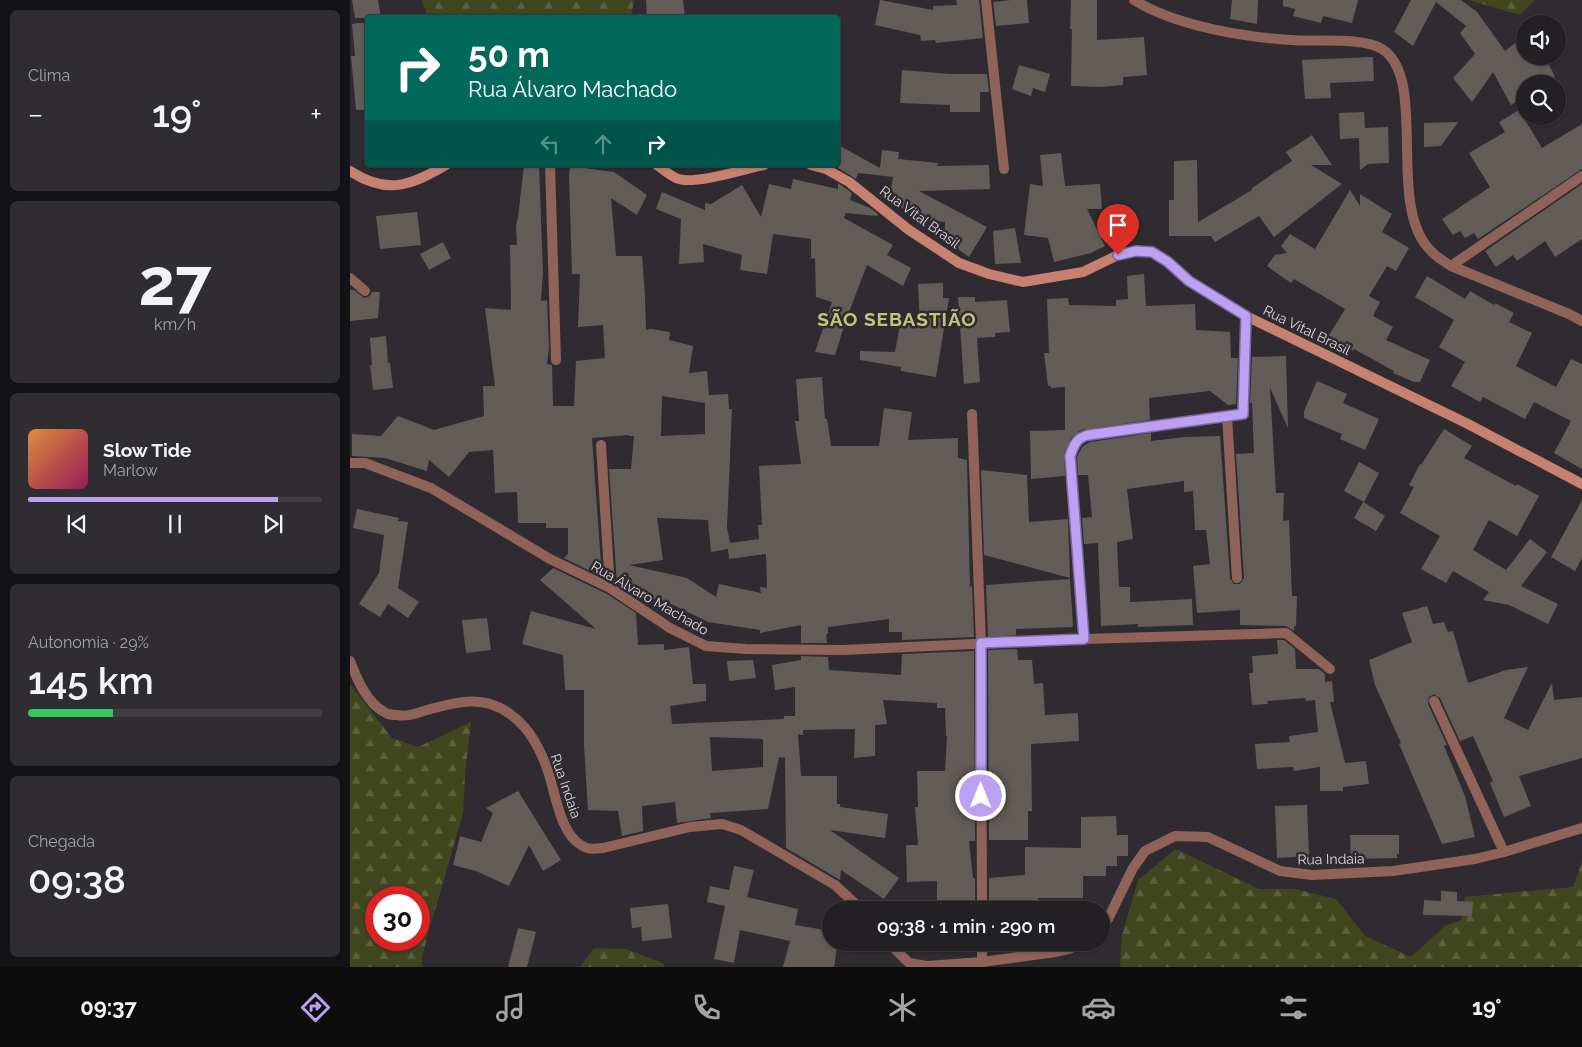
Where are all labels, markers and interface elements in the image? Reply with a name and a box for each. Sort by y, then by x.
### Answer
map controls [1516,15,1566,125]
button: sound [1516,15,1566,65]
text: 50 m [468,34,550,75]
icon: right [385,35,450,100]
text: Clima [28,66,70,85]
button: search [1516,75,1566,125]
text: Rua Álvaro Machado [468,76,677,102]
text: 19° [152,91,202,136]
text: − [28,98,43,131]
text: + [310,98,322,131]
icon: left [536,130,564,158]
icon: ahead [589,130,617,158]
icon: right [642,130,670,158]
street label: Rua Vital Brasil [877,182,963,252]
pin [1097,204,1139,255]
icon: arrive [1104,211,1132,239]
text: 27 [138,244,212,320]
street label: Rua Vital Brasil [1261,302,1354,358]
district label: SÃO SEBASTIÃO [817,308,977,330]
text: km/h [154,315,196,334]
text: Slow Tide [103,439,192,461]
text: Marlow [103,461,158,480]
icon: previous [63,510,91,538]
icon: pause [161,510,189,538]
icon: next [259,510,287,538]
street label: Rua Álvaro Machado [588,557,712,638]
text: Autonomia · 29% [28,633,149,652]
text: 145 km [28,658,154,703]
street label: Rua Indaia [547,752,585,820]
position arrow [954,769,1006,821]
text: Chegada [28,832,95,851]
street label: Rua Indaia [1297,850,1365,868]
text: 09:38 [28,857,126,902]
speed limit sign: 30 [365,886,430,951]
text: 09:38 · 1 min · 290 m [877,915,1055,937]
icon: directions [298,990,333,1025]
icon: music [493,990,528,1025]
icon: phone [689,990,724,1025]
icon: climate [885,990,920,1025]
icon: car [1081,990,1116,1025]
icon: filters [1276,990,1311,1025]
text: 09:37 [80,994,137,1020]
text: 19° [1472,994,1502,1020]

